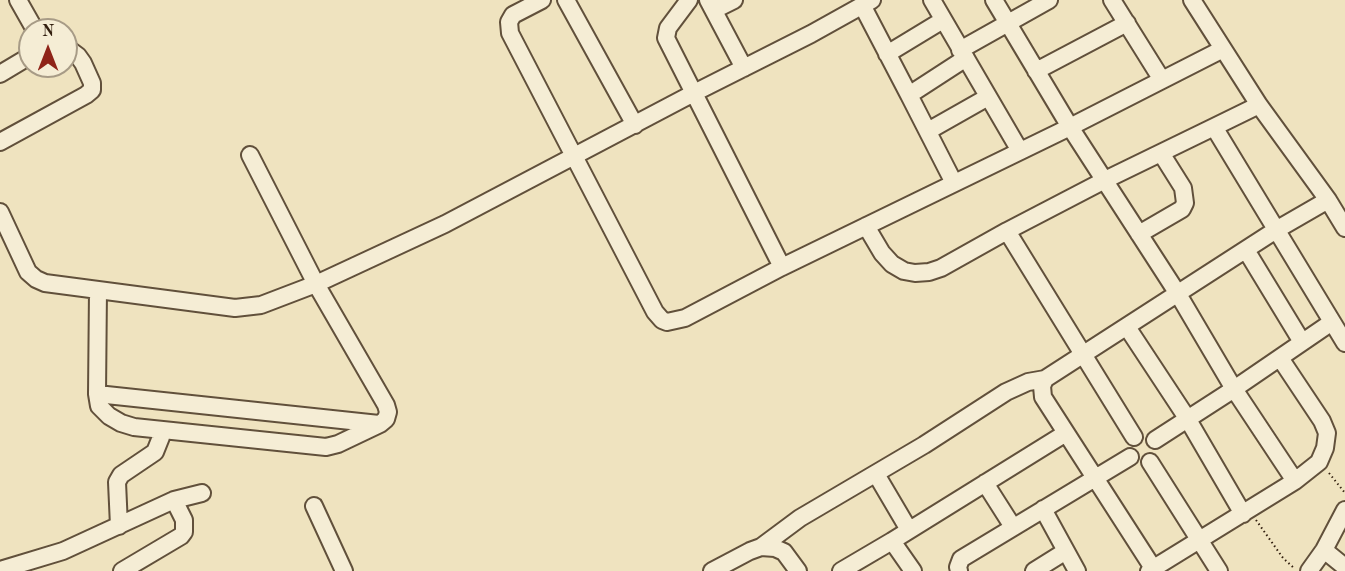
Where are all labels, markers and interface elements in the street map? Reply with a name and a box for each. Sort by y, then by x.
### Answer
north arrow [18,18,78,78]
text: N [42,24,54,40]

